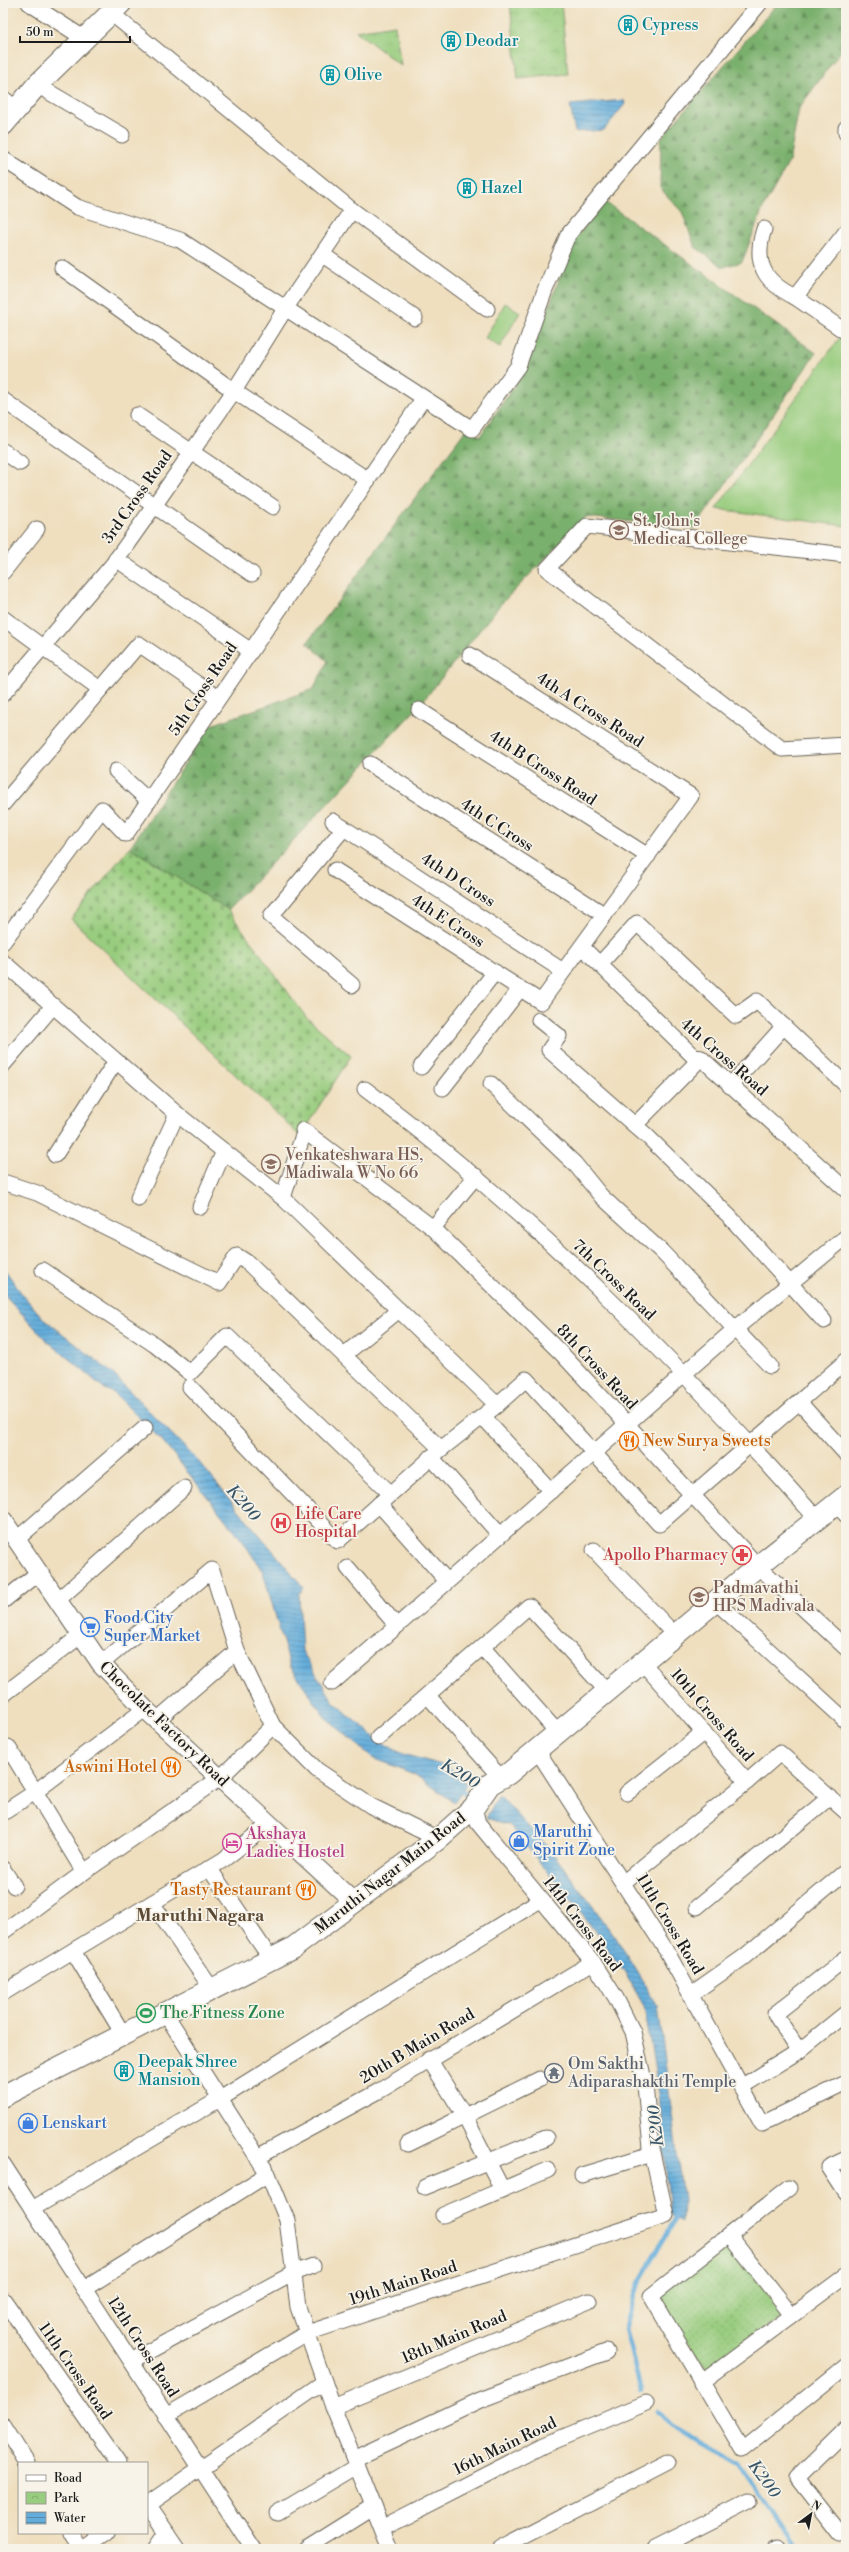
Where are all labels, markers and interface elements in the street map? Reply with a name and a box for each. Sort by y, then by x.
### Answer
building icon: Cypress [617,14,639,36]
place label: Cypress [642,15,699,35]
scale bar [20,18,130,44]
text: 50 m [26,25,54,40]
building icon: Deodar [440,30,462,52]
place label: Deodar [465,31,519,51]
building icon: Olive [319,64,341,86]
place label: Olive [344,65,382,85]
building icon: Hazel [456,177,478,199]
place label: Hazel [481,178,523,198]
street label: 3rd Cross Road [98,447,176,547]
place label: St. John's Medical College [633,511,748,549]
school or university icon: St. John's Medical College [608,519,630,541]
street label: 5th Cross Road [164,638,242,740]
street label: 4th A Cross Road [533,668,647,752]
street label: 4th B Cross Road [486,726,600,810]
street label: 4th C Cross [457,794,537,856]
street label: 4th D Cross [417,849,499,911]
street label: 4th E Cross [408,890,488,952]
street label: 4th Cross Road [676,1014,772,1100]
place label: Venkateshwara HS, Madiwala W No 66 [284,1145,424,1183]
school or university icon: Venkateshwara HS, Madiwala W No 66 [260,1153,282,1175]
street label: 7th Cross Road [568,1235,660,1325]
street label: 8th Cross Road [552,1320,642,1414]
restaurant icon: New Surya Sweets [618,1430,640,1452]
place label: New Surya Sweets [643,1431,771,1451]
water label: K200 [221,1480,266,1527]
place label: Life Care Hospital [295,1504,362,1542]
hospital icon: Life Care Hospital [270,1512,292,1534]
pharmacy icon: Apollo Pharmacy [731,1544,753,1566]
place label: Apollo Pharmacy [602,1545,728,1565]
place label: Padmavathi HPS Madivala [713,1578,816,1616]
school or university icon: Padmavathi HPS Madivala [688,1586,710,1608]
place label: Food City Super Market [104,1608,201,1646]
supermarket icon: Food City Super Market [79,1616,101,1638]
street label: Chocolate Factory Road [95,1657,233,1791]
street label: 10th Cross Road [666,1664,758,1766]
water label: K200 [436,1754,484,1794]
restaurant icon: Aswini Hotel [160,1756,182,1778]
place label: Aswini Hotel [63,1757,157,1777]
street label: Maruthi Nagar Main Road [310,1808,470,1938]
place label: Maruthi Spirit Zone [533,1822,615,1860]
place label: Akshaya Ladies Hostel [245,1824,345,1862]
shop icon: Maruthi Spirit Zone [508,1830,530,1852]
hotel icon: Akshaya Ladies Hostel [221,1832,243,1854]
street label: 11th Cross Road [632,1870,708,1978]
street label: 14th Cross Road [539,1872,625,1976]
restaurant icon: Tasty Restaurant [295,1879,317,1901]
place label: Tasty Restaurant [170,1880,292,1900]
district label: Maruthi Nagara [136,1905,265,1927]
sports icon: The Fitness Zone [135,2002,157,2024]
place label: The Fitness Zone [160,2003,285,2023]
street label: 20th B Main Road [356,2004,478,2088]
place label: Deepak Shree Mansion [138,2052,237,2090]
place label: Om Sakthi Adiparashakthi Temple [567,2054,736,2092]
building icon: Deepak Shree Mansion [113,2060,135,2082]
temple icon: Om Sakthi Adiparashakthi Temple [543,2062,565,2084]
water label: K200 [642,2103,669,2148]
shop icon: Lenskart [17,2112,39,2134]
place label: Lenskart [42,2113,108,2133]
street label: 19th Main Road [347,2256,459,2310]
street label: 12th Cross Road [103,2293,183,2401]
street label: 18th Main Road [398,2306,510,2368]
street label: 11th Cross Road [34,2319,116,2423]
street label: 16th Main Road [450,2412,560,2480]
water label: K200 [743,2456,786,2503]
legend [18,2462,148,2534]
text: Road [54,2471,82,2486]
text: Park [54,2491,80,2506]
north arrow [791,2494,831,2534]
text: N [808,2498,823,2515]
text: Water [53,2511,86,2526]

